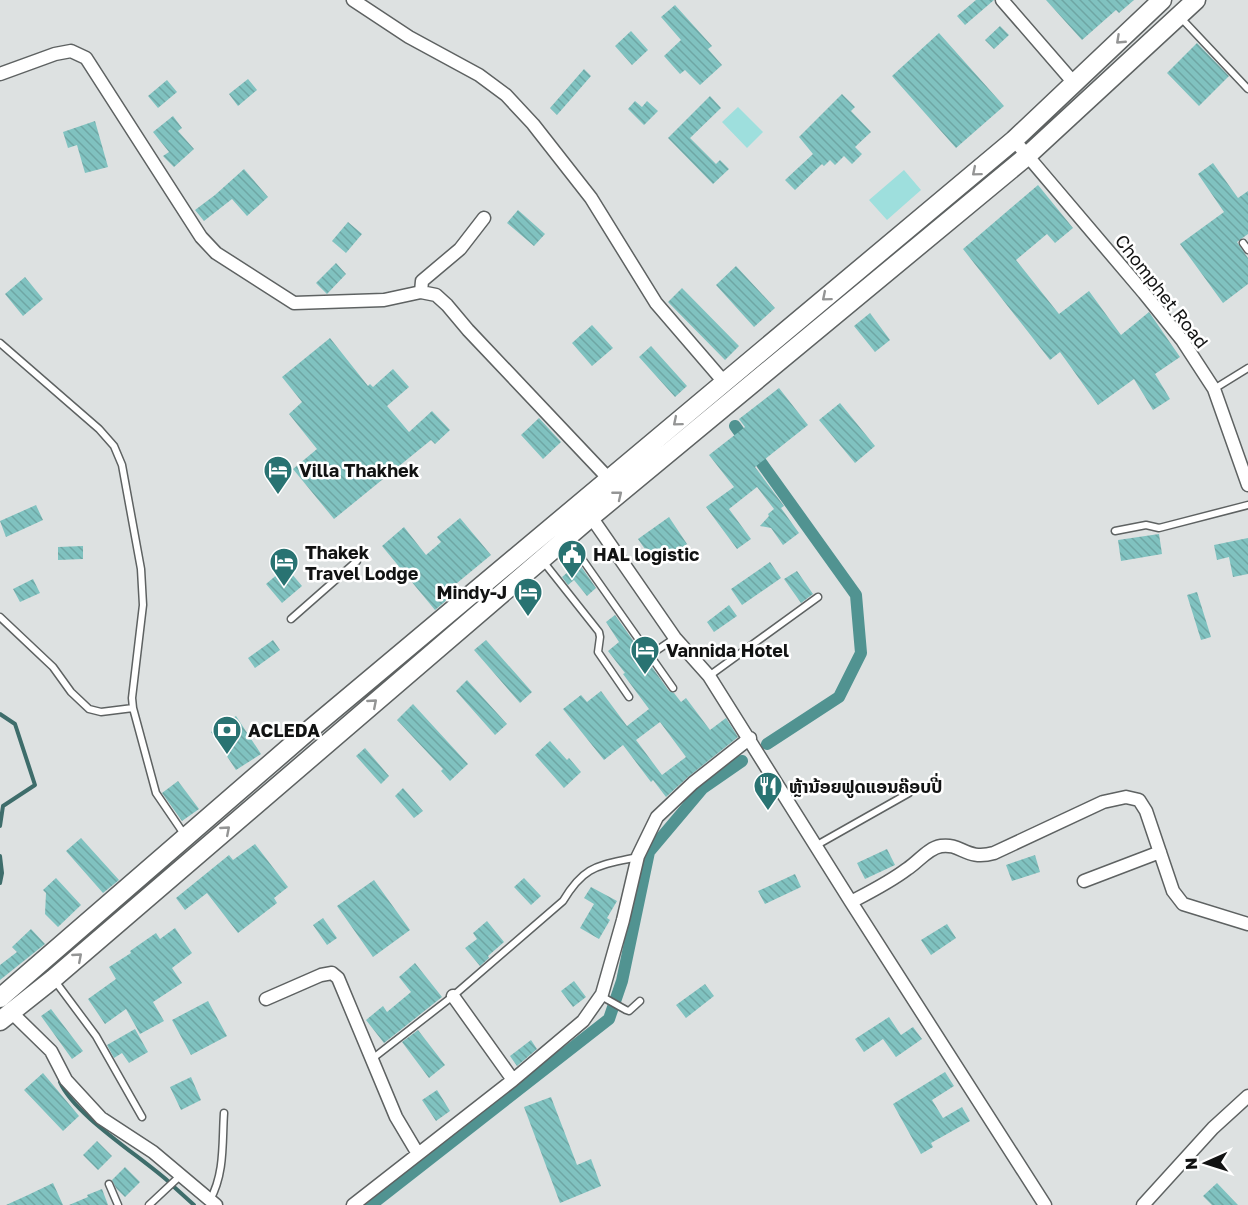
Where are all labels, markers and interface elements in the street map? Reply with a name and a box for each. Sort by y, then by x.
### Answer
one-way arrow [1116,33,1126,44]
one-way arrow [972,164,983,175]
street label: Chomphet Road [1111,230,1213,352]
one-way arrow [822,289,833,300]
one-way arrow [673,415,684,426]
hotel icon: Villa Thakhek [262,454,294,496]
place label: Villa Thakhek [299,459,420,481]
one-way arrow [611,492,622,503]
public building icon: HAL logistic [556,538,588,580]
place label: Thakek Travel Lodge [305,541,419,584]
place label: HAL logistic [593,543,699,565]
hotel icon: Thakek Travel Lodge [268,546,300,588]
hotel icon: Mindy-J [512,576,544,618]
place label: Mindy-J [436,581,507,603]
hotel icon: Vannida Hotel [629,634,661,676]
place label: Vannida Hotel [666,639,789,661]
one-way arrow [367,699,377,710]
bank icon: ACLEDA [211,714,243,756]
place label: ACLEDA [248,719,320,741]
restaurant icon: ຫຼ້ານ້ອຍຟູດແອນຄ໊ອບປີ່ [752,770,784,812]
place label: ຫຼ້ານ້ອຍຟູດແອນຄ໊ອບປີ່ [789,773,942,798]
one-way arrow [219,826,230,837]
one-way arrow [71,953,82,964]
north arrow [1176,1133,1236,1193]
text: N [1181,1157,1201,1170]

